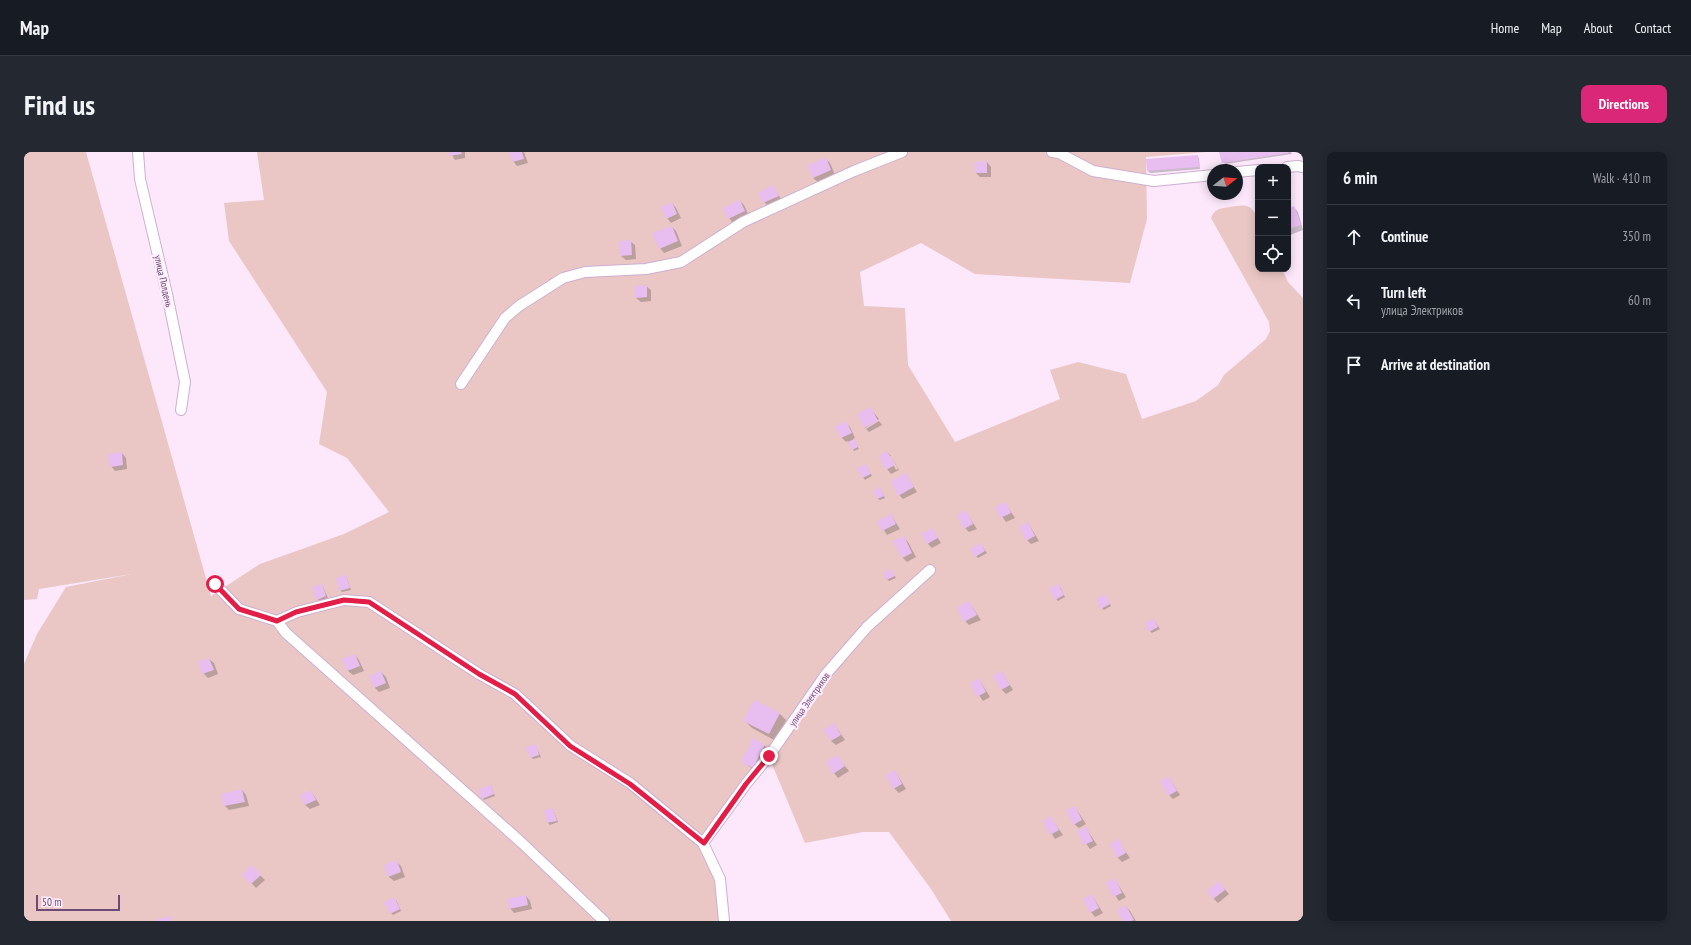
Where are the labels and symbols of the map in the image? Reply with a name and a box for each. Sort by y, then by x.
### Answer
north arrow [1207,164,1243,200]
street label: улица Полдень [151,254,176,309]
route start [206,575,224,593]
street label: улица Электриков [786,670,833,729]
route end [760,747,778,765]
scale bar [36,893,120,912]

